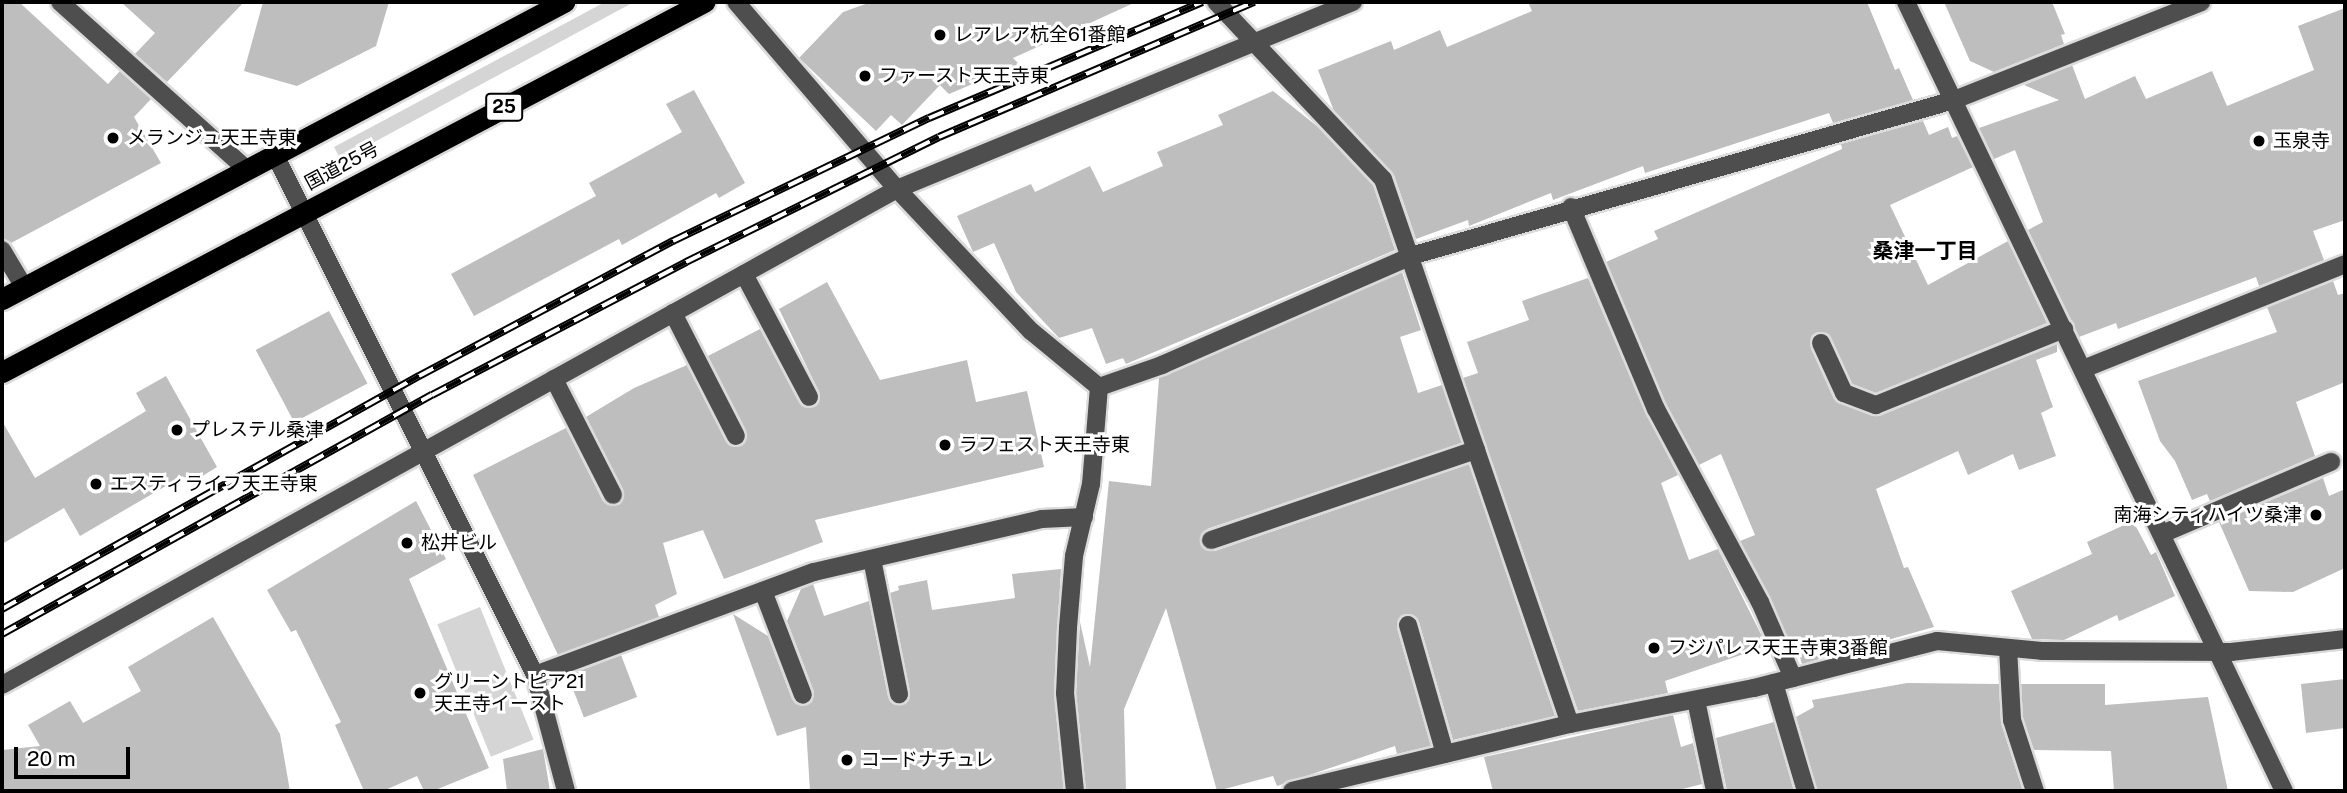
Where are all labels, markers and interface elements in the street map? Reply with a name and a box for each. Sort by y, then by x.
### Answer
place label: レアレア杭全61番館 [954,24,1126,46]
marker: レアレア杭全61番館 [932,27,948,43]
place label: ファースト天王寺東 [879,65,1050,87]
marker: ファースト天王寺東 [857,68,873,84]
road number: 25 [485,92,523,122]
place label: メランジュ天王寺東 [127,127,298,149]
marker: メランジュ天王寺東 [105,130,121,146]
place label: 玉泉寺 [2273,130,2330,152]
marker: 玉泉寺 [2251,133,2267,149]
street label: 国道25号 [301,137,383,195]
district label: 桑津一丁目 [1873,238,1977,264]
place label: プレステル桑津 [191,419,324,441]
marker: プレステル桑津 [169,422,185,438]
place label: ラフェスト天王寺東 [959,434,1130,456]
marker: ラフェスト天王寺東 [937,437,953,453]
place label: エスティライフ天王寺東 [110,473,319,495]
marker: エスティライフ天王寺東 [88,476,104,492]
place label: 南海シティハイツ桑津 [2112,504,2302,526]
marker: 南海シティハイツ桑津 [2308,507,2324,523]
place label: 松井ビル [421,532,497,554]
marker: 松井ビル [399,535,415,551]
place label: フジパレス天王寺東3番館 [1668,637,1889,659]
marker: フジパレス天王寺東3番館 [1646,640,1662,656]
place label: グリーントピア21 天王寺イースト [434,671,586,715]
marker: グリーントピア21 天王寺イースト [412,685,428,701]
scale bar [18,734,133,778]
text: 20 m [27,746,76,771]
place label: コードナチュレ [861,749,994,771]
marker: コードナチュレ [839,752,855,768]

